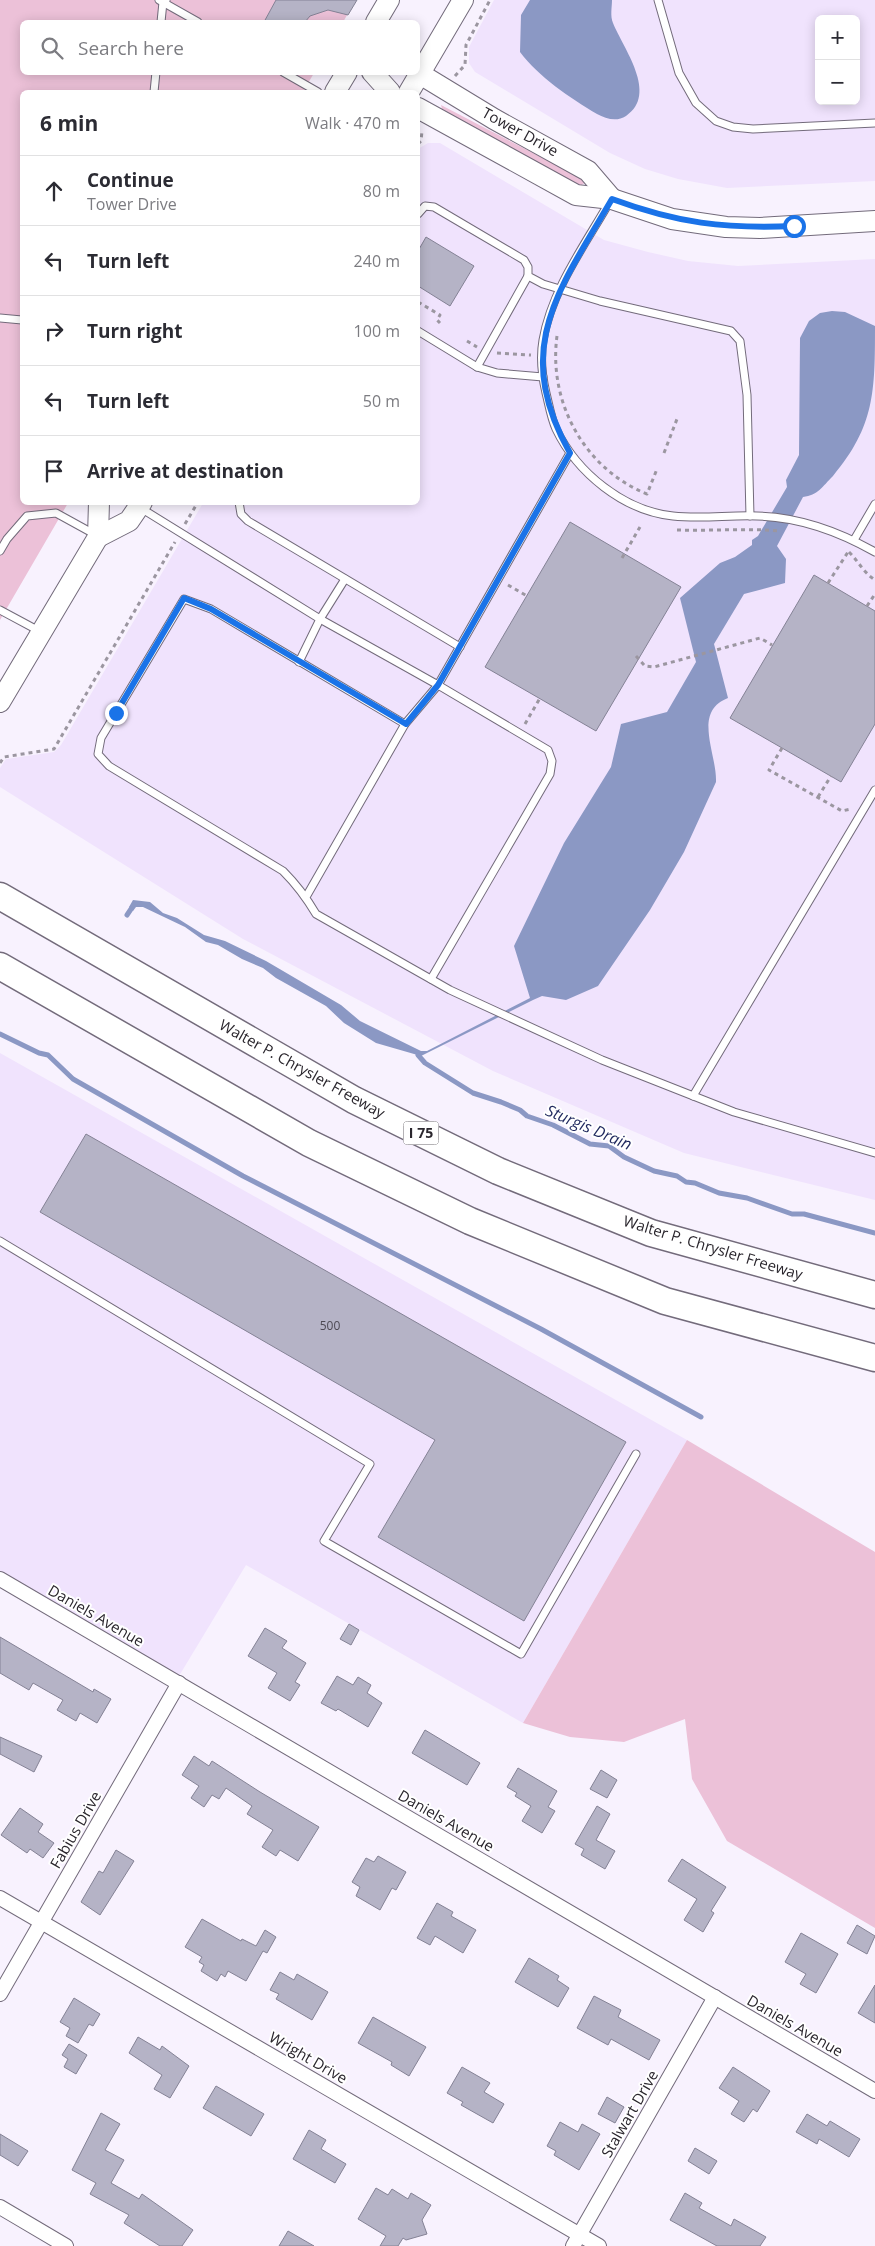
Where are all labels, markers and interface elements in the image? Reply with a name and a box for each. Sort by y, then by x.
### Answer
map controls [815,15,860,105]
button: + [815,15,860,60]
search box [20,20,420,75]
icon: search [38,34,66,62]
text: Search here [78,35,184,61]
button: − [815,60,860,105]
street label: Tower Drive [479,102,562,160]
text: 6 min [40,109,98,137]
text: Walk · 470 m [305,112,400,134]
text: Continue [87,167,174,193]
icon: ahead [40,177,68,205]
text: 80 m [363,180,400,202]
text: Tower Drive [87,193,177,215]
route start [783,215,806,238]
icon: left [40,247,68,275]
text: Turn left [87,248,169,274]
text: 240 m [354,250,400,272]
icon: right [40,317,68,345]
text: Turn right [87,318,182,344]
text: 100 m [354,320,400,342]
icon: left [40,387,68,415]
text: Turn left [87,388,169,414]
text: 50 m [363,390,400,412]
icon: arrive [40,457,68,485]
text: Arrive at destination [87,458,284,484]
route end [105,702,128,725]
street label: Walter P. Chrysler Freeway [216,1014,389,1122]
water label: Sturgis Drain [543,1099,635,1155]
road number: I 75 [404,1122,438,1144]
street label: Walter P. Chrysler Freeway [621,1210,806,1284]
house number: 500 [320,1317,340,1334]
street label: Daniels Avenue [45,1580,148,1651]
street label: Daniels Avenue [395,1785,498,1856]
street label: Fabius Drive [45,1787,105,1872]
street label: Daniels Avenue [744,1990,847,2061]
street label: Wright Drive [266,2027,351,2088]
street label: Stalwart Drive [596,2066,662,2161]

